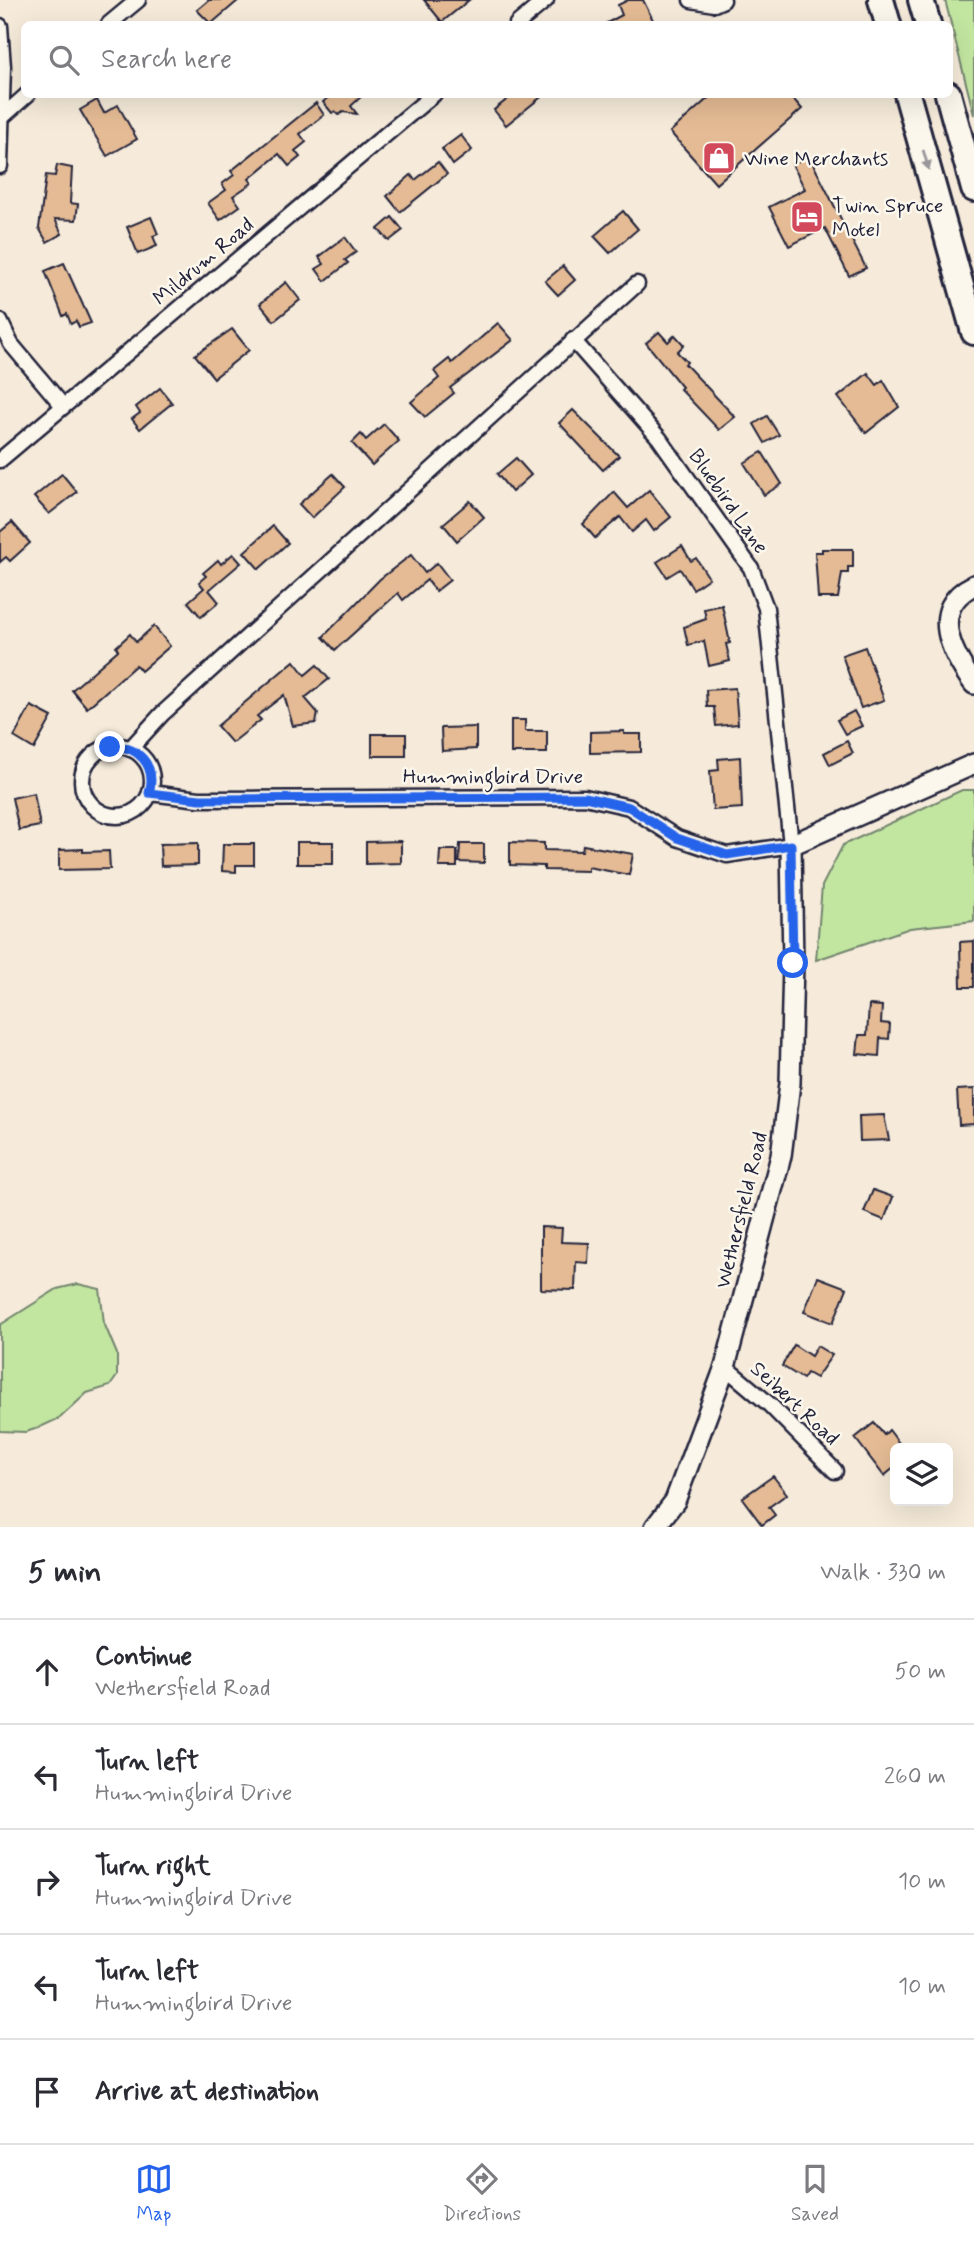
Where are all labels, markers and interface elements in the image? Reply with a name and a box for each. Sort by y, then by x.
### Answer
search box [21,21,953,98]
icon: search [45,41,83,79]
text: Search here [101,43,232,77]
shop icon: Wine Merchants [700,139,738,177]
place label: Wine Merchants [744,145,888,173]
one-way arrow [921,149,932,171]
place label: Twin Spruce Motel [832,192,944,244]
hotel icon: Twin Spruce Motel [788,198,826,236]
street label: Mildrum Road [147,211,260,312]
street label: Bluebird Lane [682,444,775,560]
route end [94,731,125,762]
street label: Hummingbird Drive [403,763,583,793]
route start [777,947,808,978]
street label: Wethersfield Road [709,1129,775,1291]
street label: Seibert Road [744,1355,845,1452]
map controls [890,1443,953,1506]
button: layers [890,1443,953,1506]
text: 5 min [28,1553,102,1592]
text: Walk · 330 m [820,1558,946,1588]
text: Continue [95,1640,192,1674]
icon: ahead [28,1653,66,1691]
text: 50 m [895,1657,946,1687]
text: Wethersfield Road [95,1674,270,1704]
text: Turn left [95,1745,199,1779]
icon: left [28,1758,66,1796]
text: 260 m [884,1762,946,1792]
text: Hummingbird Drive [95,1779,292,1809]
text: Turn right [95,1850,211,1884]
icon: right [28,1863,66,1901]
text: 10 m [898,1867,946,1897]
text: Hummingbird Drive [95,1884,292,1914]
text: Turn left [95,1955,199,1989]
icon: left [28,1968,66,2006]
text: 10 m [898,1972,946,2002]
text: Hummingbird Drive [95,1989,292,2019]
icon: arrive [28,2073,66,2111]
text: Arrive at destination [95,2075,319,2109]
tab: Map [135,2160,173,2227]
tab: Directions [443,2160,521,2227]
tab: Saved [791,2160,839,2227]

